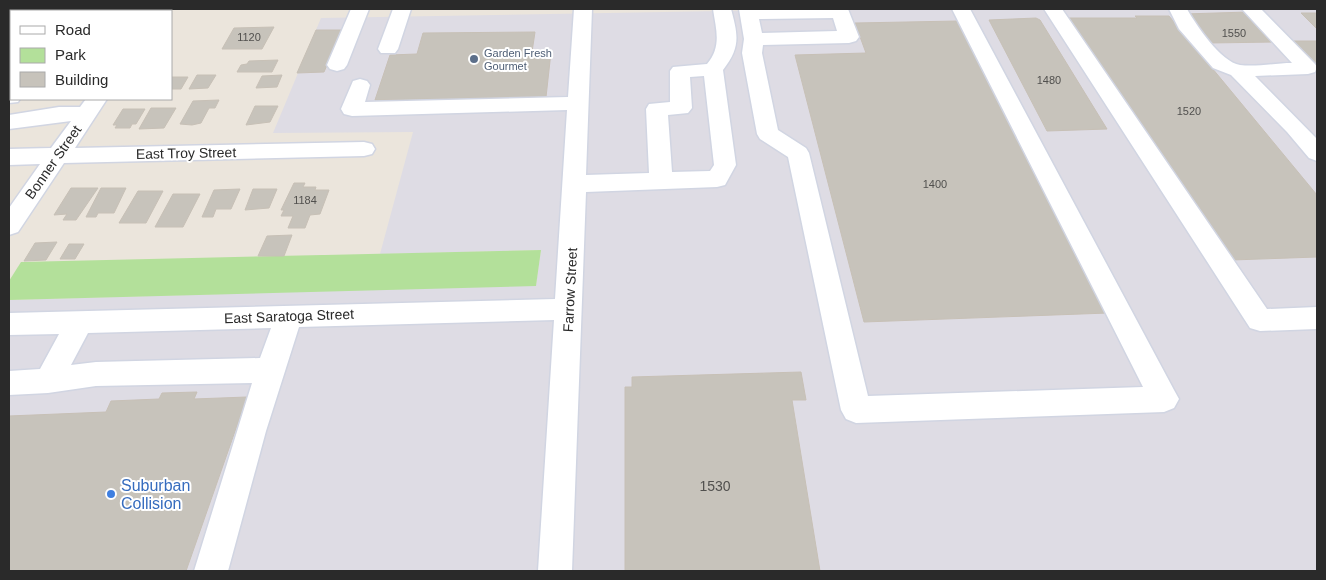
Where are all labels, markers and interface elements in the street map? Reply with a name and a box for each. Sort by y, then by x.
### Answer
legend [10,10,172,100]
text: Road [55,21,91,38]
house number: 1550 [1222,27,1246,39]
house number: 1120 [237,31,261,43]
text: Park [55,46,86,63]
place label: Garden Fresh Gourmet [484,47,552,72]
marker: Garden Fresh Gourmet [468,53,480,65]
text: Building [55,71,108,88]
house number: 1480 [1037,74,1061,86]
house number: 1520 [1177,105,1201,117]
street label: Bonner Street [22,122,84,202]
street label: East Troy Street [136,144,236,162]
house number: 1400 [923,178,947,190]
house number: 1184 [293,194,317,206]
street label: Farrow Street [560,247,580,333]
street label: East Saratoga Street [224,306,354,326]
place label: Suburban Collision [121,477,190,512]
house number: 1530 [699,478,731,494]
marker: Suburban Collision [105,488,117,500]

